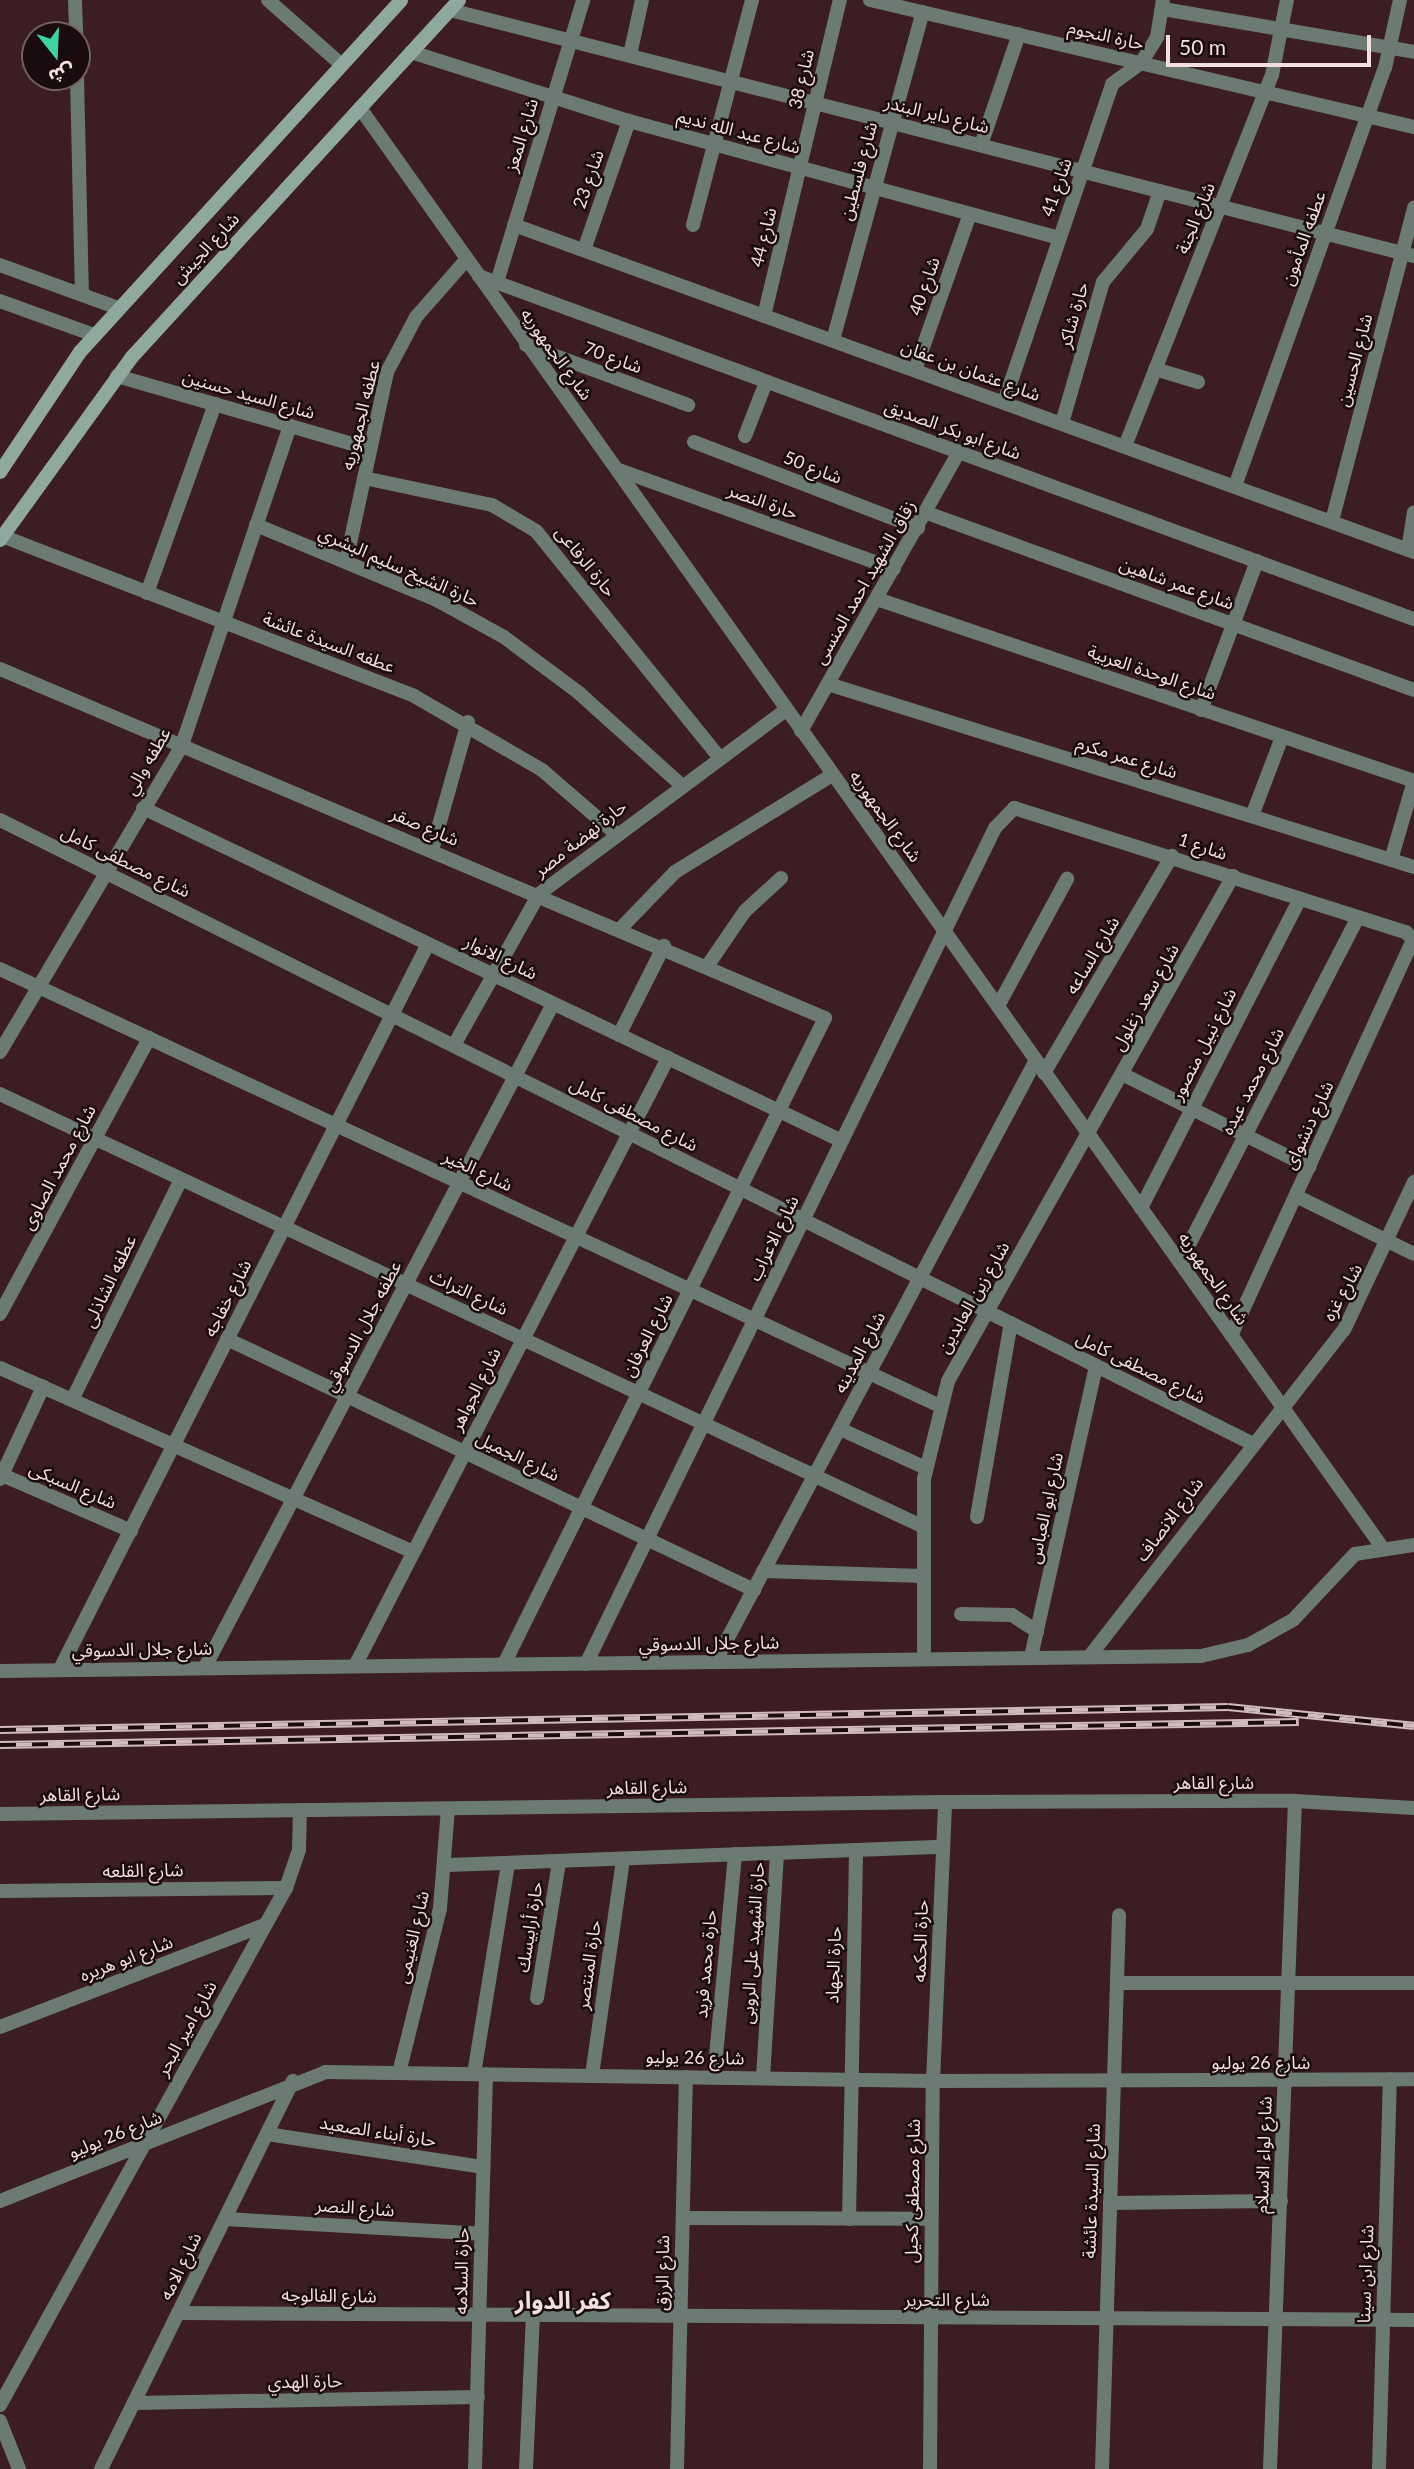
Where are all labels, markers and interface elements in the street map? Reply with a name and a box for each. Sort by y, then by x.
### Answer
street label: حارة النجوم [1066,16,1146,54]
north arrow [21,21,91,91]
scale bar [1169,21,1374,65]
text: 50 m [1179,34,1226,59]
street label: شارع 38 [784,47,818,111]
text: ش [46,60,78,90]
street label: شارع داير البندر [882,91,992,137]
street label: شارع المعز [500,96,542,174]
street label: شارع عبد الله نديم [675,104,803,158]
street label: شارع فلسطين [834,119,882,223]
street label: شارع 23 [568,147,608,211]
street label: شارع 41 [1036,155,1076,219]
street label: شارع الجنة [1171,179,1219,257]
street label: عطفه المأمون [1276,188,1330,288]
street label: شارع 44 [745,205,781,269]
street label: شارع الجيش [167,208,243,288]
street label: شارع 40 [904,254,944,318]
street label: حارة شاكر [1053,280,1093,350]
street label: شارع الجمهوريه [516,304,598,404]
street label: شارع الحسين [1331,311,1377,409]
street label: شارع عثمان بن عفان [899,335,1043,405]
street label: شارع 70 [581,336,645,378]
street label: عطفه الجمهوريه [336,358,384,472]
street label: شارع السيد حسنين [180,365,318,423]
street label: شارع ابو بكر الصديق [882,394,1024,464]
street label: شارع 50 [781,446,845,488]
street label: حارة النصر [725,478,801,524]
street label: زقاق الشهيد احمد المنسى [808,496,920,668]
street label: حارة الشيخ سليم البشري [316,521,482,611]
street label: حارة الرفاعى [551,521,621,601]
street label: شارع عمر شاهين [1117,552,1237,614]
street label: عطفه السيدة عائشة [260,607,398,677]
street label: شارع الوحدة العربية [1085,640,1219,704]
street label: عطفه والي [119,723,175,799]
street label: شارع عمر مكرم [1074,731,1180,783]
street label: شارع الجمهوريه [845,766,927,866]
street label: حارة نهضة مصر [529,795,631,881]
street label: شارع صقر [388,802,462,850]
street label: شارع مصطفى كامل [58,820,194,902]
street label: شارع 1 [1176,828,1230,864]
street label: شارع الساعه [1060,912,1124,998]
street label: شارع الانوار [461,930,541,984]
street label: شارع سعد زغلول [1107,940,1183,1054]
street label: شارع نبيل منصور [1165,984,1241,1104]
street label: شارع محمد عبده [1216,1024,1288,1138]
street label: شارع مصطفى كامل [566,1072,702,1156]
street label: شارع دنشواى [1278,1077,1338,1173]
street label: شارع محمد الصاوى [16,1101,100,1233]
street label: شارع الخير [440,1145,516,1195]
street label: شارع الاعراب [743,1192,803,1284]
street label: شارع الجمهوريه [1174,1227,1254,1329]
street label: عطفه الشاذلى [77,1231,141,1331]
street label: شارع زين العابدين [932,1237,1014,1357]
street label: شارع خفاجه [198,1256,256,1340]
street label: عطفه جلال الدسوقي [318,1257,406,1395]
street label: شارع غزه [1317,1259,1367,1325]
street label: شارع التراث [426,1264,512,1320]
street label: شارع العرفان [617,1290,677,1380]
street label: شارع المدينه [829,1308,889,1396]
street label: شارع مصطفى كامل [1073,1326,1209,1408]
street label: شارع الجواهر [445,1344,505,1434]
street label: شارع الجميل [473,1426,563,1486]
street label: شارع ابو العباس [1023,1450,1067,1566]
street label: شارع السبكى [26,1457,120,1513]
street label: شارع الانصاف [1130,1473,1208,1565]
street label: شارع جلال الدسوقي [639,1631,779,1655]
street label: شارع جلال الدسوقي [72,1637,212,1661]
street label: شارع القاهر [1174,1771,1254,1793]
street label: شارع القاهر [607,1776,687,1798]
street label: شارع القاهر [40,1783,120,1805]
street label: شارع القلعه [102,1858,184,1882]
street label: حارة الشهيد على الروبى [736,1861,768,2025]
street label: حارة أرابيسك [511,1880,547,1974]
street label: شارع الغنيمى [391,1888,433,1986]
street label: حارة الحكمه [908,1899,932,1983]
street label: حارة محمد فريد [690,1909,720,2019]
street label: حارة المنتصر [571,1919,605,2011]
street label: حارة الجهاد [821,1926,845,2004]
street label: شارع ابو هريره [76,1930,176,1986]
street label: شارع امير البحر [151,1977,221,2079]
street label: شارع 26 يوليو [645,2045,745,2069]
street label: شارع 26 يوليو [1212,2051,1310,2073]
street label: شارع لواء الاسلام [1250,2096,1276,2214]
street label: شارع 26 يوليو [65,2105,165,2163]
street label: حارة أبناء الصعيد [318,2111,438,2151]
street label: شارع مصطفى كحيل [900,2119,924,2263]
street label: شارع السيدة عائشة [1078,2123,1104,2259]
street label: شارع النصر [315,2193,395,2221]
street label: شارع ابن سينا [1352,2224,1378,2324]
street label: حارة السلامه [449,2227,473,2315]
street label: شارع الامه [154,2229,206,2303]
street label: شارع الرزق [651,2235,673,2311]
street label: شارع الفالوجه [281,2283,377,2307]
district label: كفر الدوار [515,2286,611,2314]
street label: شارع التحرير [904,2288,990,2310]
street label: حارة الهدي [267,2370,343,2392]

